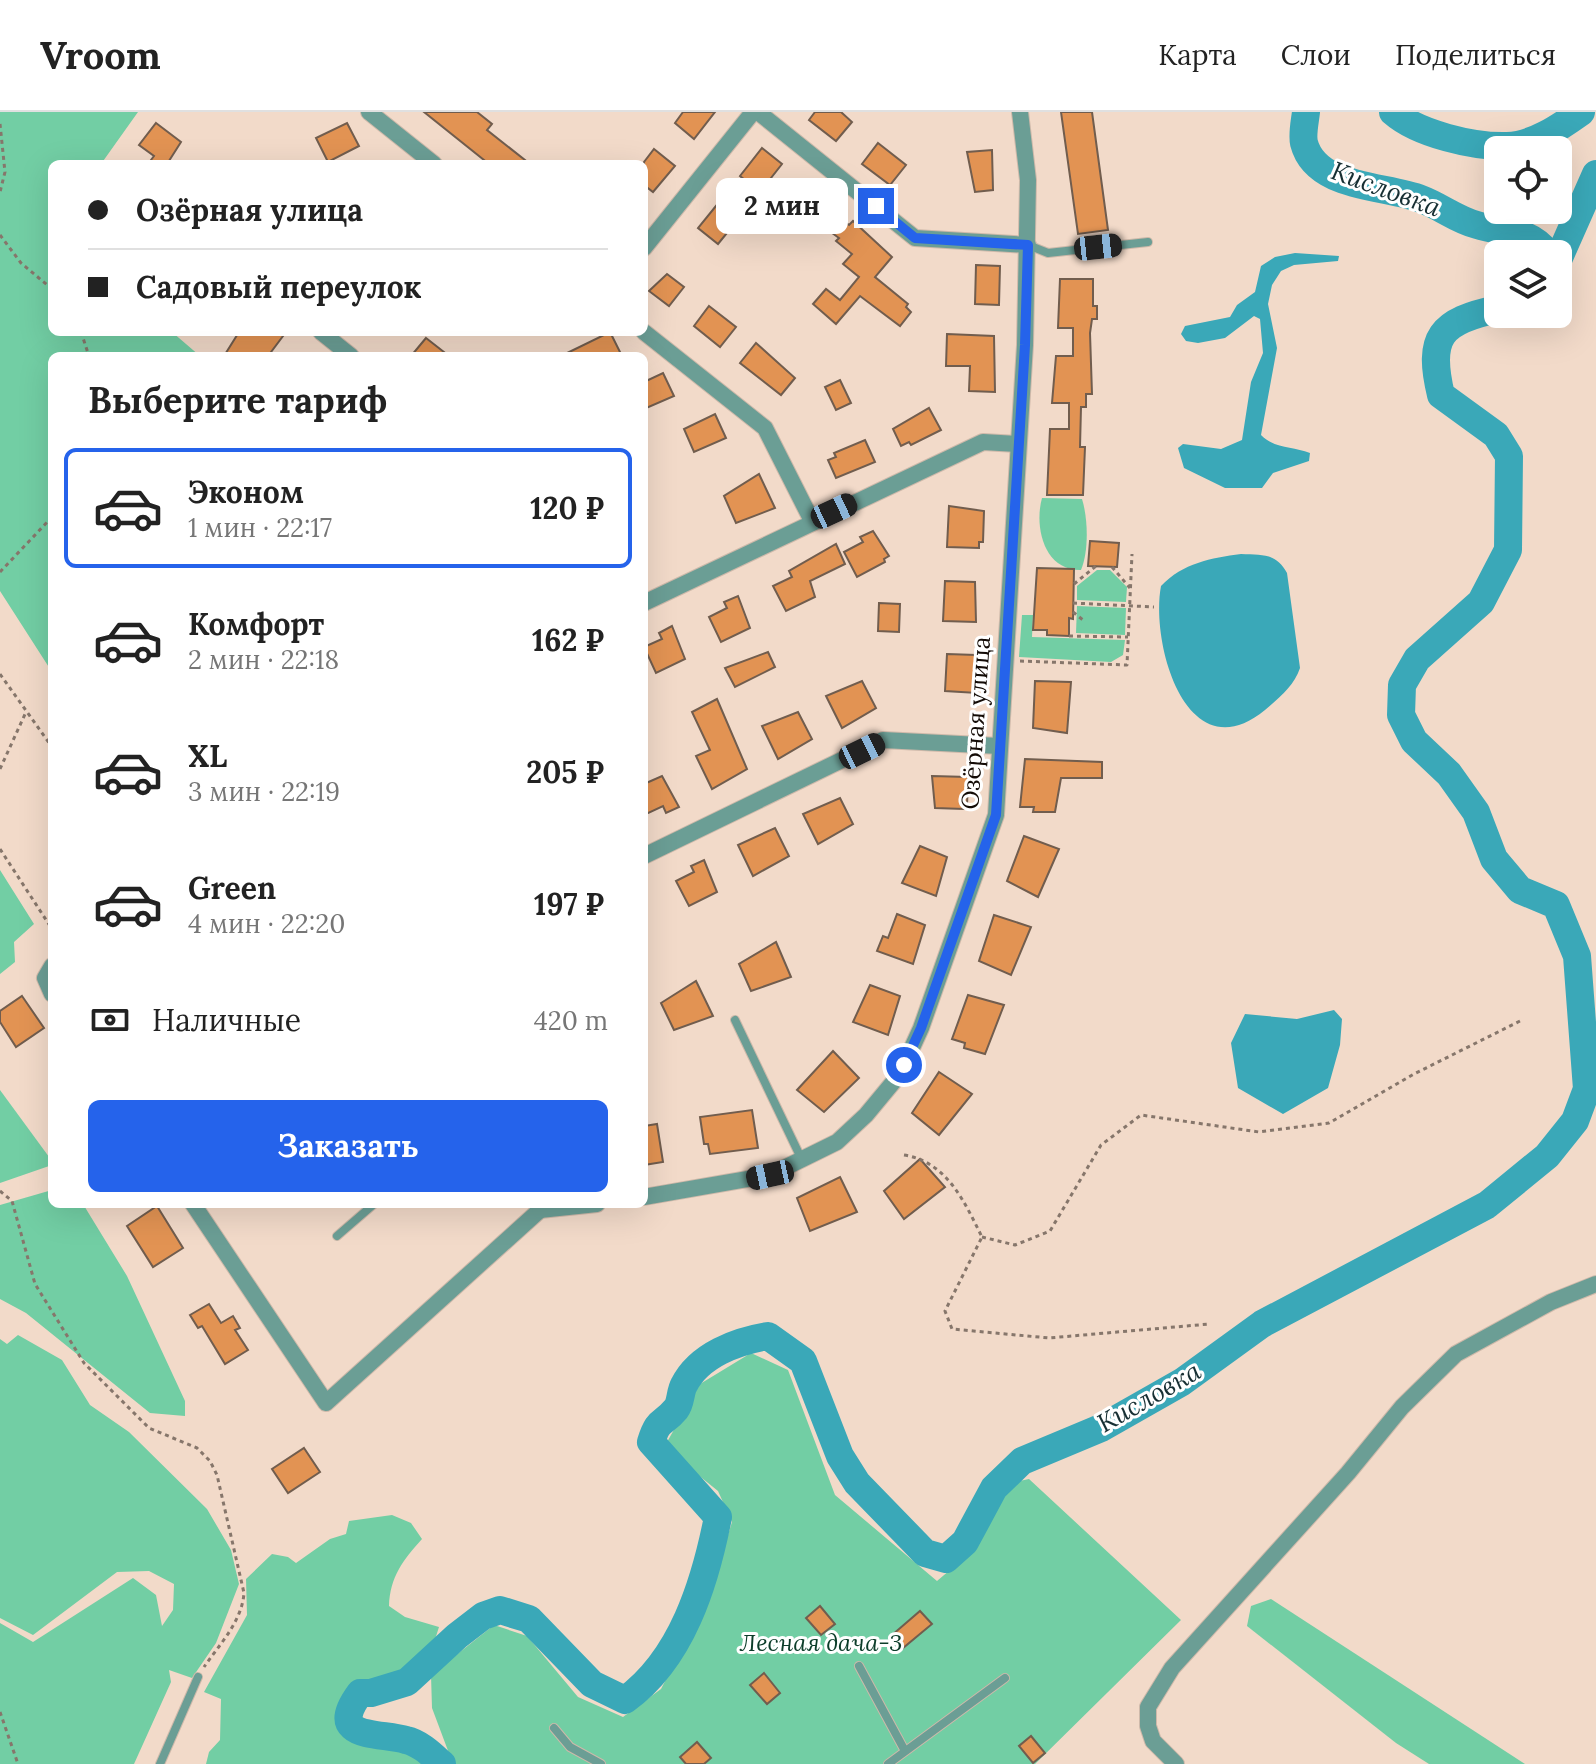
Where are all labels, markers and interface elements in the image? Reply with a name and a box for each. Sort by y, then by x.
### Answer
text: Vroom [40,31,161,79]
text: Карта [1158,37,1237,73]
text: Слои [1281,37,1351,73]
text: Поделиться [1395,37,1556,73]
map controls [1484,136,1572,328]
button: locate [1484,136,1572,224]
water label: Кисловка [1327,154,1446,224]
callout: 2 мин [716,178,848,234]
route end [858,188,894,224]
text: 2 мин [744,189,820,222]
text: Озёрная улица [136,191,363,229]
car [1073,233,1123,261]
button: layers [1484,240,1572,328]
text: Садовый переулок [136,268,422,306]
text: Выберите тариф [88,377,387,423]
icon: car [92,472,164,544]
text: Эконом [188,473,304,511]
text: 120 ₽ [530,489,604,527]
car [807,490,861,532]
text: 1 мин · 22:17 [188,511,332,544]
icon: car [92,604,164,676]
text: Комфорт [188,605,324,643]
text: 162 ₽ [532,621,604,659]
street label: Озёрная улица [954,636,997,810]
text: 2 мин · 22:18 [188,643,339,676]
car [835,730,889,772]
icon: car [92,736,164,808]
text: XL [188,737,227,775]
text: 205 ₽ [526,753,604,791]
text: 3 мин · 22:19 [188,775,340,808]
icon: car [92,868,164,940]
text: Green [188,869,276,907]
text: 197 ₽ [534,885,604,923]
text: 4 мин · 22:20 [188,907,345,940]
icon: cash [88,998,132,1042]
text: Наличные [152,1001,301,1039]
text: 420 m [534,1004,608,1037]
route start [886,1047,922,1083]
button: Заказать [88,1100,608,1192]
car [744,1158,796,1192]
water label: Кисловка [1091,1353,1207,1439]
park label: Лесная дача-3 [740,1627,902,1658]

